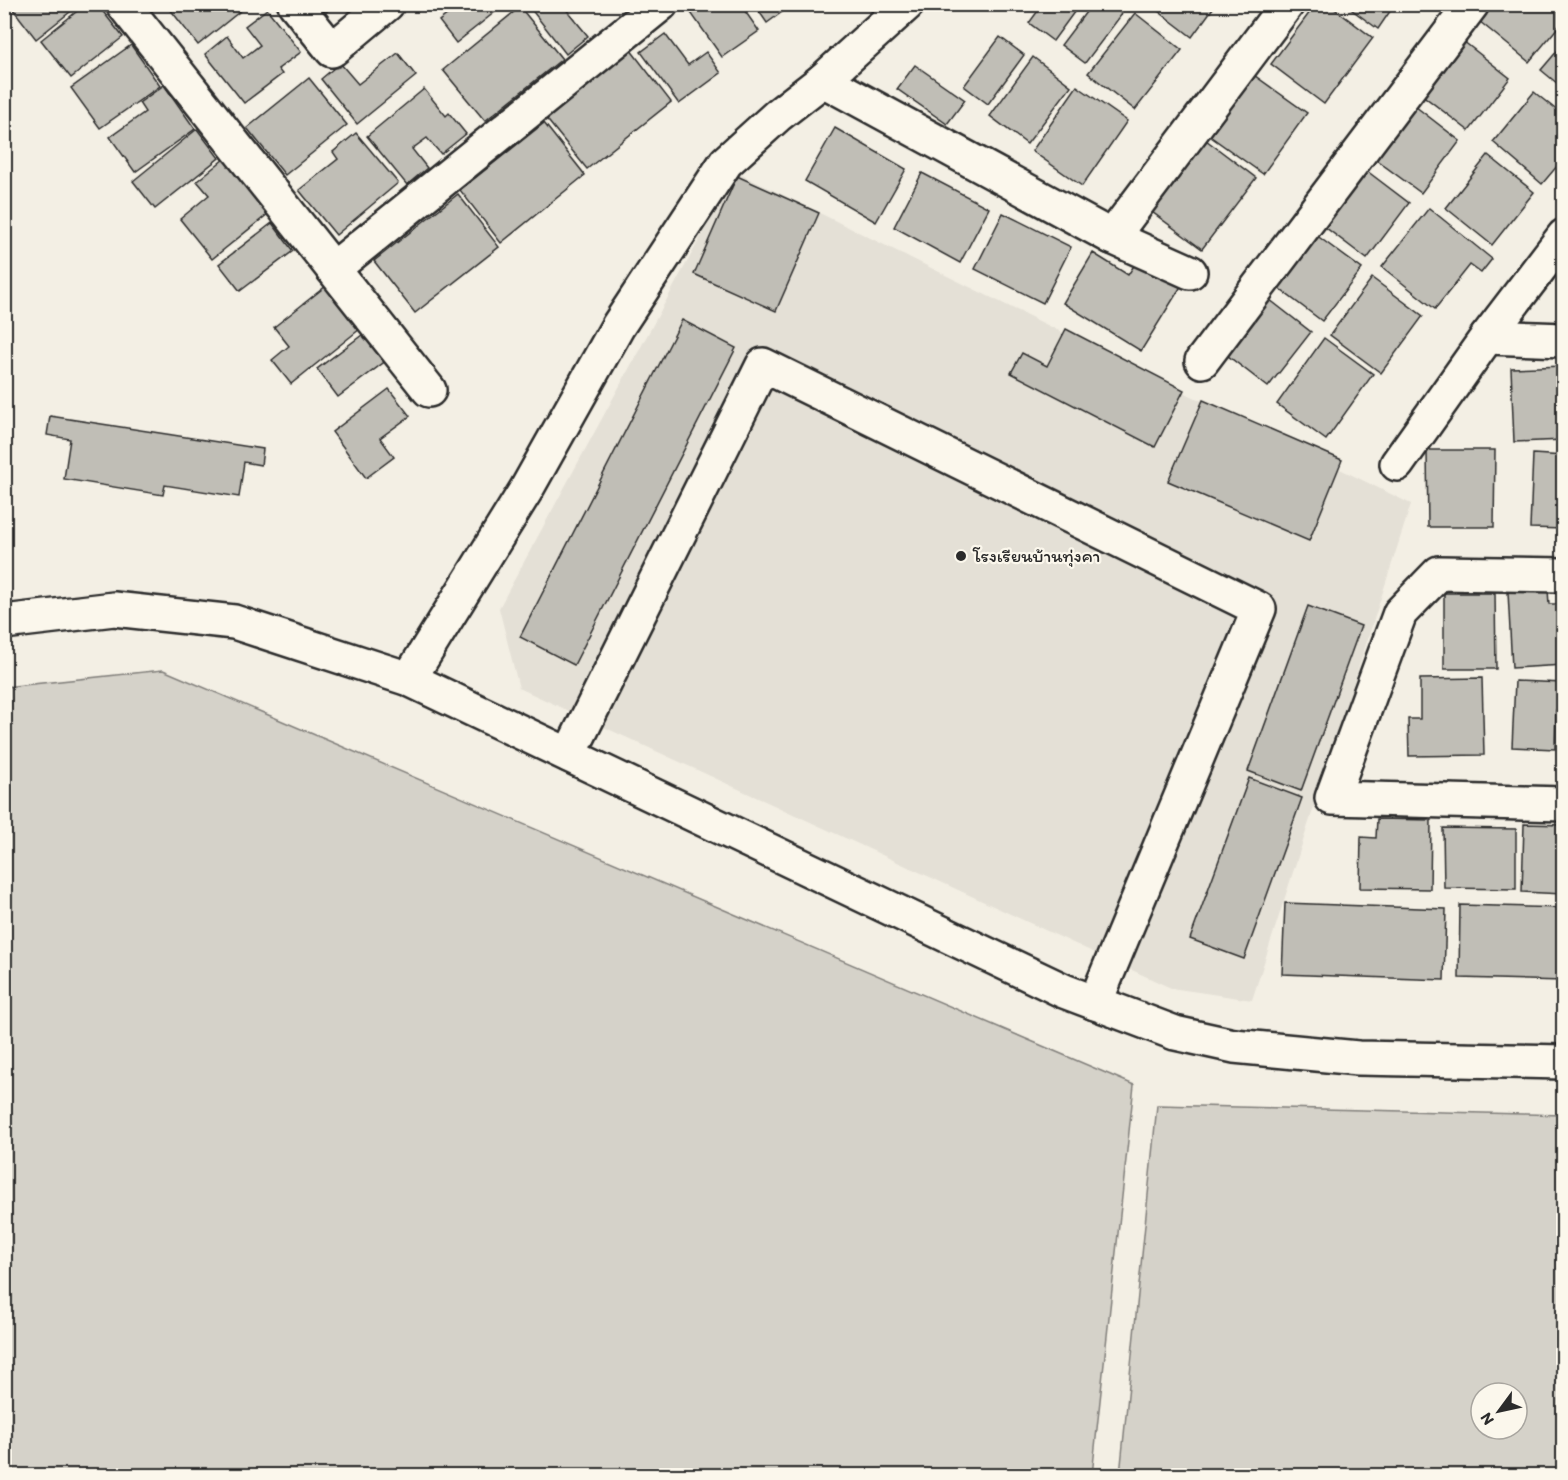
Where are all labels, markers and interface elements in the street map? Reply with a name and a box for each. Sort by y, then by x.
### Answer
place label: โรงเรียนบ้านทุ่งคา [972,545,1100,567]
marker: โรงเรียนบ้านทุ่งคา [954,549,968,563]
north arrow [1469,1381,1529,1441]
text: N [1476,1409,1498,1429]

